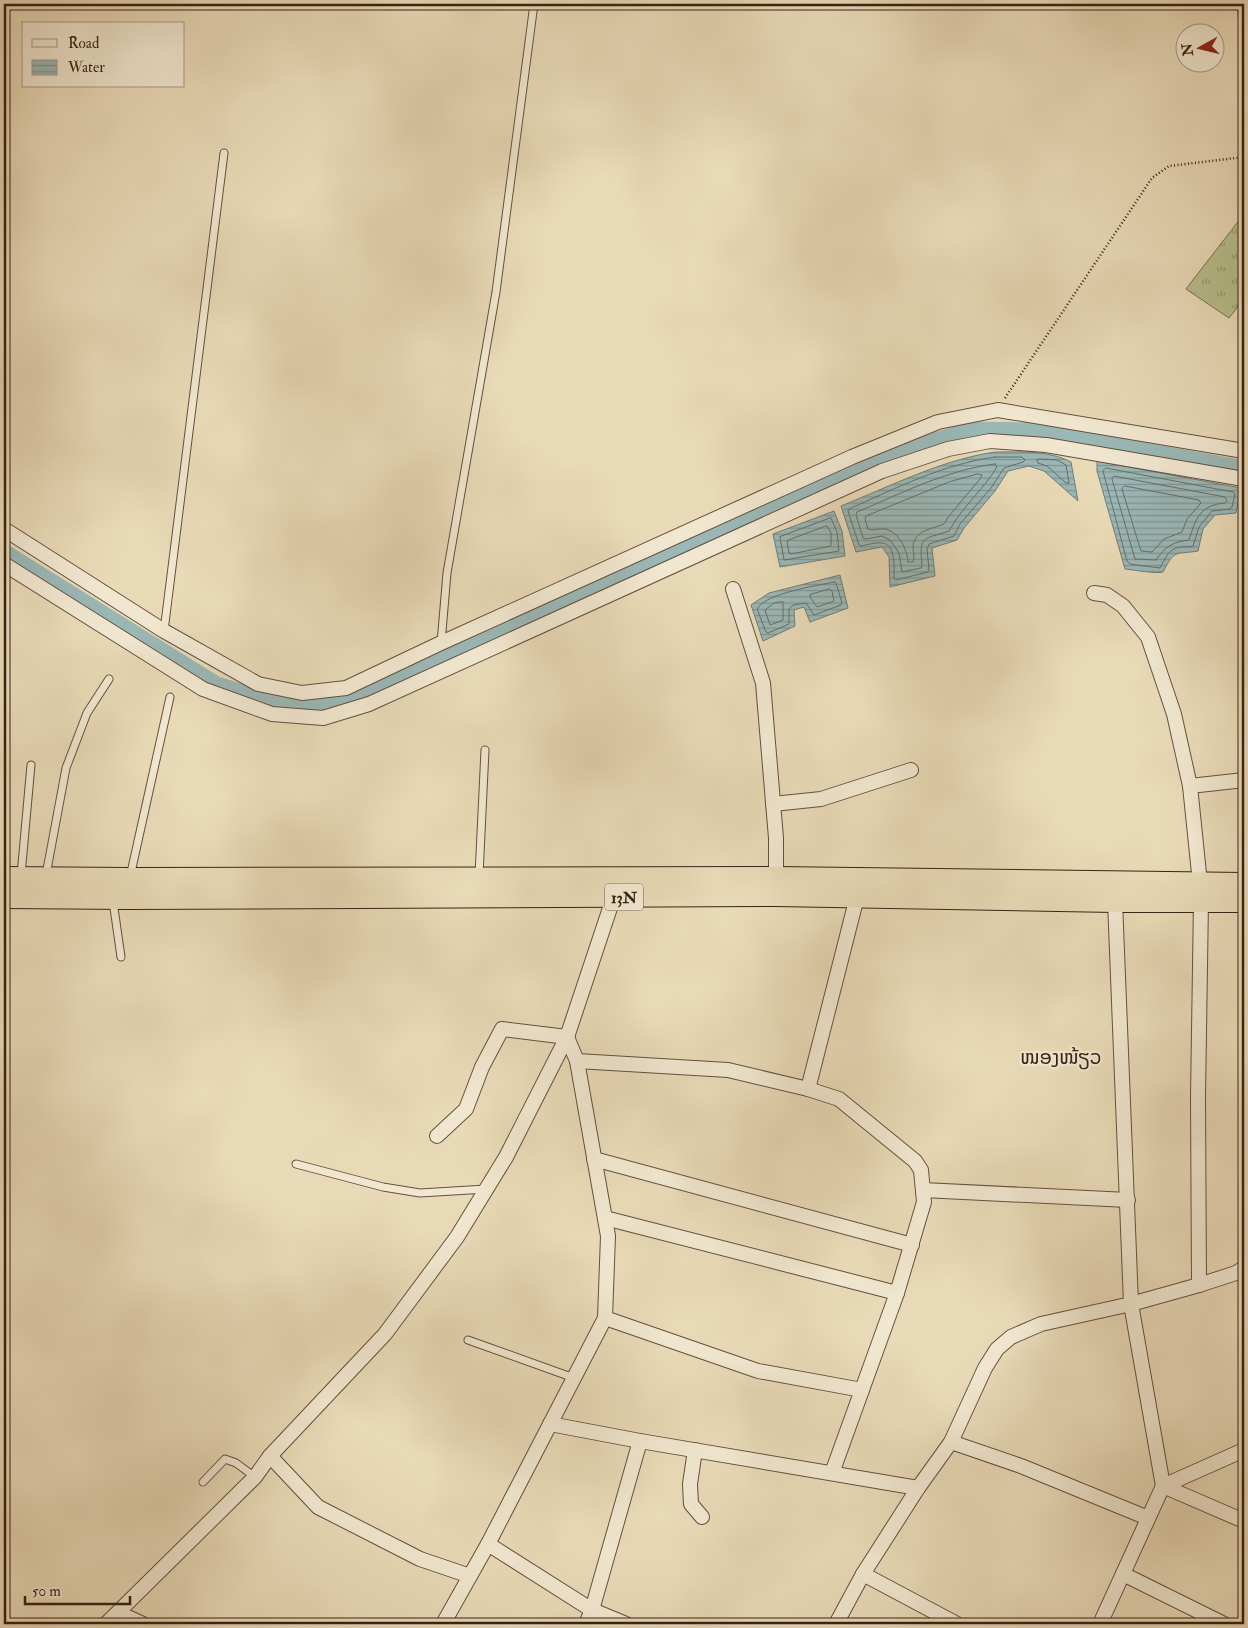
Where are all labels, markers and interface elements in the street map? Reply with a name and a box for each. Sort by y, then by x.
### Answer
legend [22,22,185,88]
north arrow [1176,22,1226,72]
text: Road [68,34,100,53]
text: N [1178,42,1197,58]
text: Water [67,58,105,77]
road number: 13N [605,884,643,910]
district label: ໜອງໜ້ຽວ [1020,1045,1102,1070]
scale bar [25,1573,130,1605]
text: 50 m [32,1582,61,1601]

